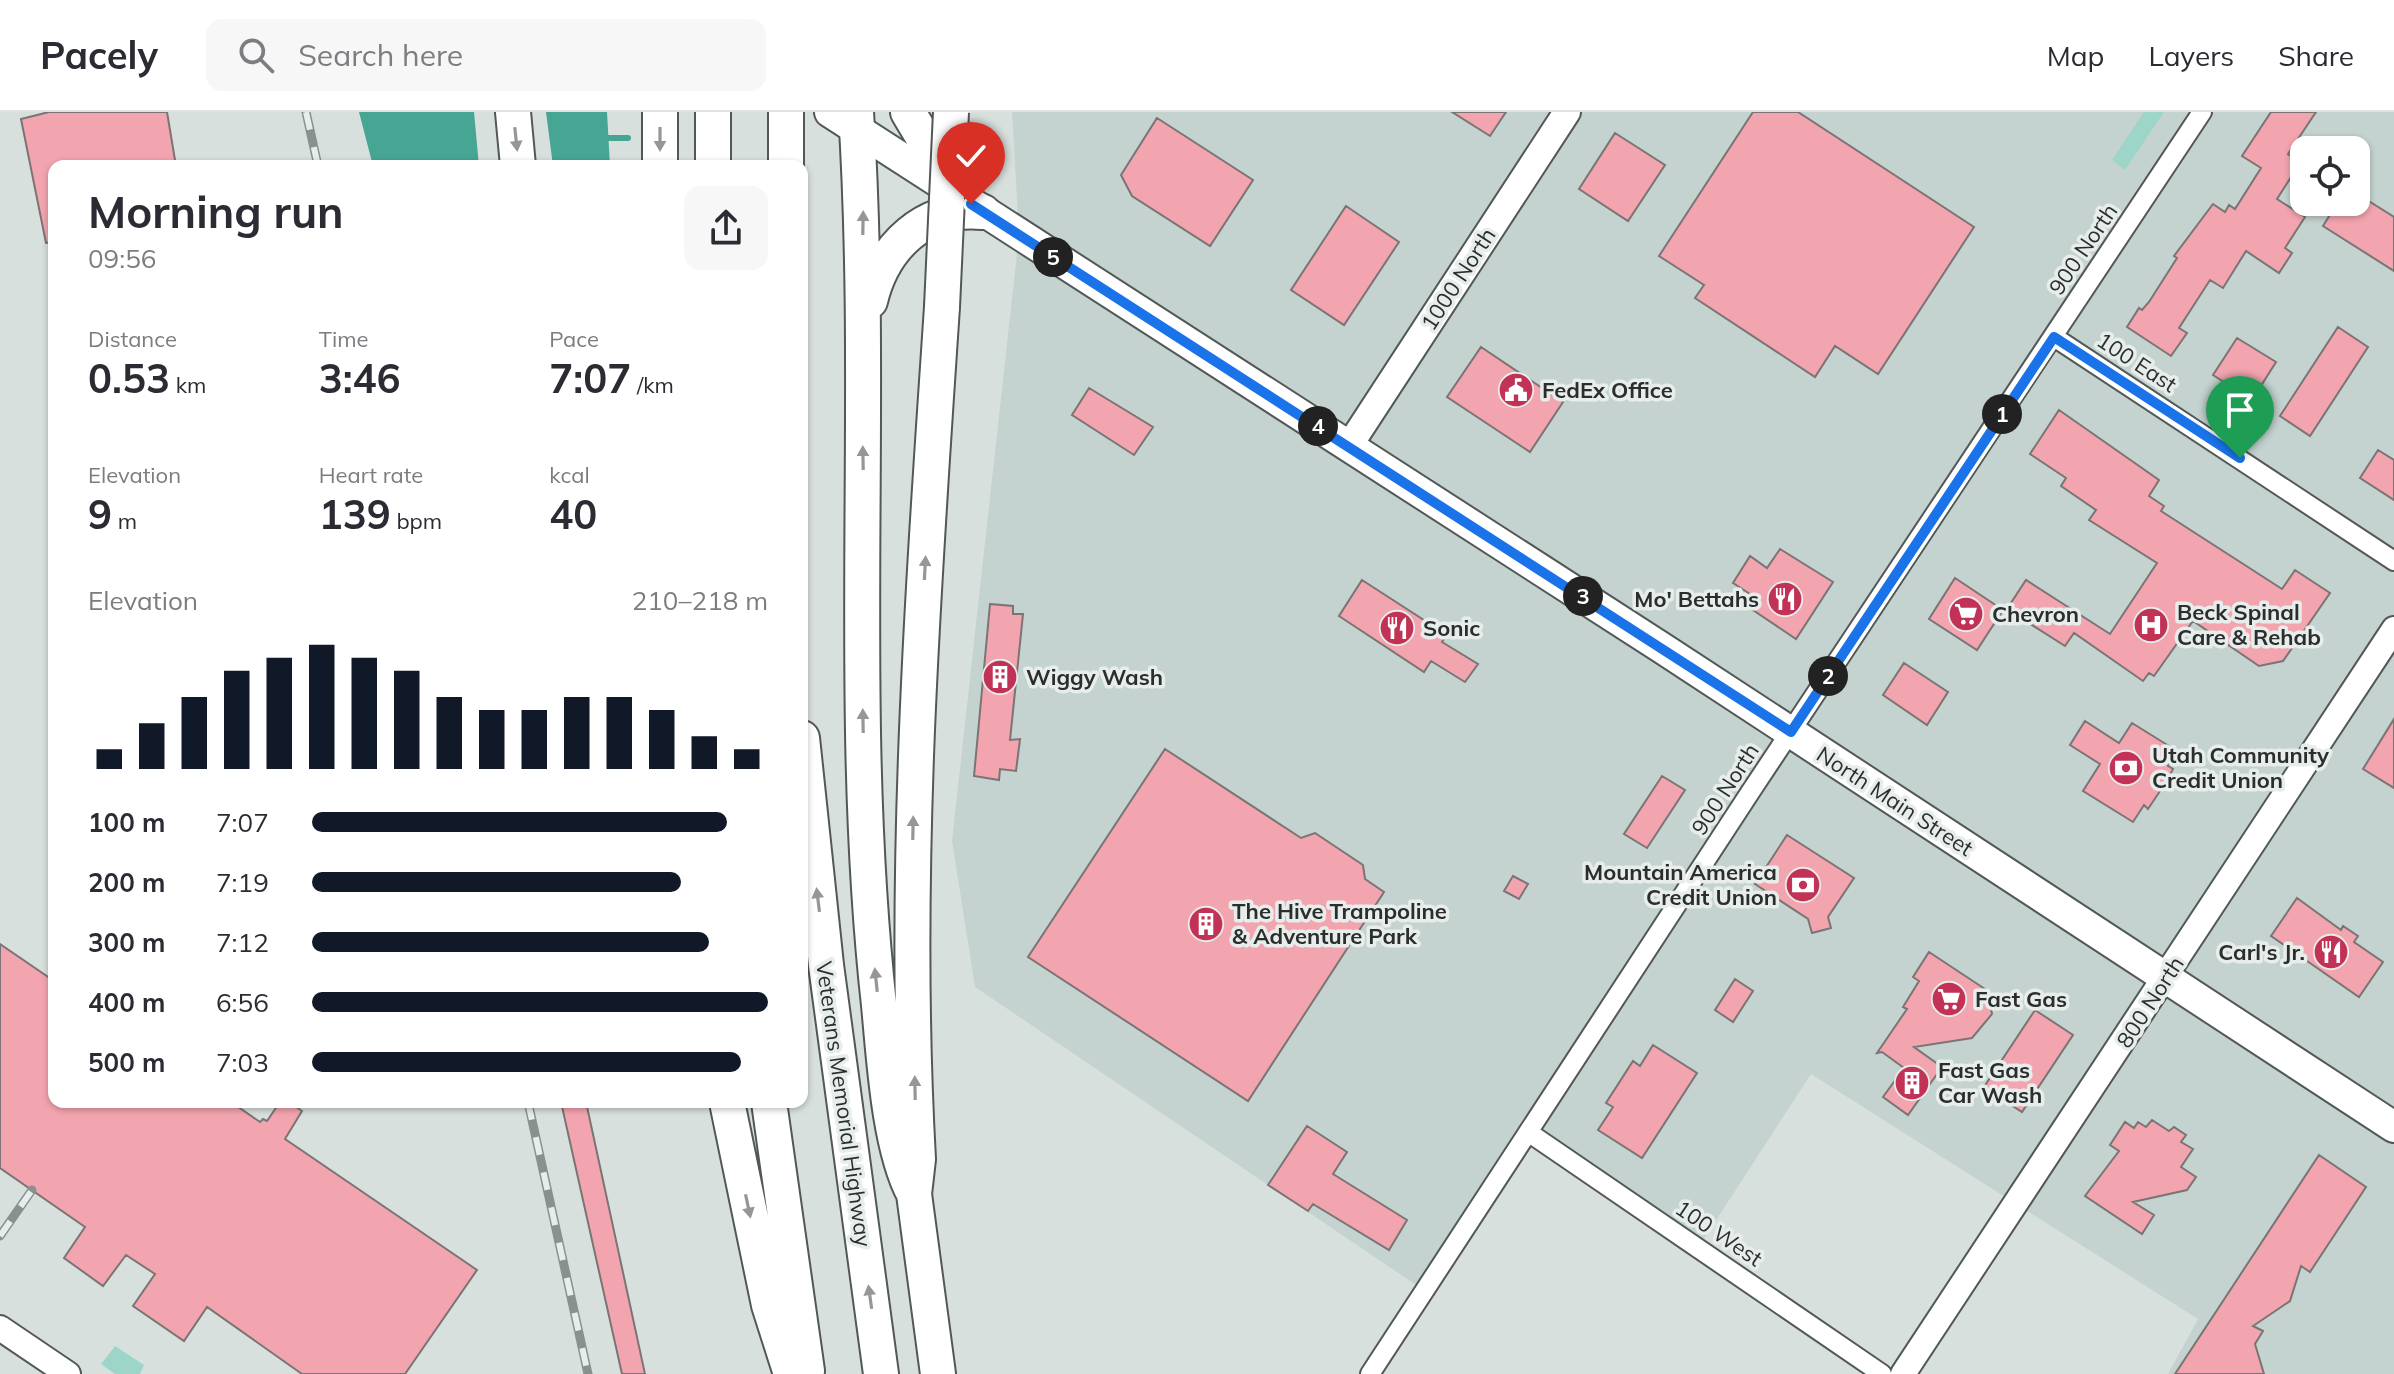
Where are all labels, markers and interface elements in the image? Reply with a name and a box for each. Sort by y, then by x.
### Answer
search box [206,19,766,91]
text: Pacely [40,31,158,79]
icon: search [234,33,278,77]
text: Search here [298,36,463,74]
text: Map [2047,38,2104,73]
text: Layers [2148,38,2234,73]
text: Share [2278,38,2354,73]
pin [937,122,1005,204]
one-way arrow [509,127,522,152]
one-way arrow [654,127,666,152]
icon: check [949,134,993,178]
map controls [2290,136,2370,216]
button: locate [2290,136,2370,216]
text: Morning run [88,184,344,239]
button: share [684,186,768,270]
street label: 900 North [2042,198,2124,300]
one-way arrow [857,210,869,235]
street label: 1000 North [1414,222,1502,336]
pin: 5 [1033,237,1073,277]
text: 09:56 [88,242,156,275]
text: 5 [1046,243,1060,271]
text: Distance [88,325,177,353]
text: Time [319,325,368,353]
text: Pace [549,325,599,353]
street label: 100 East [2092,326,2183,398]
text: 0.53 [88,353,170,403]
text: 3:46 [319,353,401,403]
text: 7:07 [549,353,631,403]
text: km [170,371,206,399]
text: /km [631,371,674,399]
public building icon: FedEx Office [1497,371,1535,409]
place label: FedEx Office [1542,376,1673,404]
pin [2206,376,2274,458]
icon: arrive [2218,388,2262,432]
pin: 1 [1982,394,2022,434]
text: 1 [1995,400,2009,428]
pin: 4 [1298,406,1338,446]
text: 4 [1311,412,1325,440]
one-way arrow [857,445,869,470]
text: Elevation [88,461,181,489]
text: Heart rate [319,461,423,489]
text: kcal [549,461,590,489]
text: 9 [88,489,112,539]
text: 139 [319,489,391,539]
text: 40 [549,489,597,539]
text: m [112,507,137,535]
text: bpm [391,507,442,535]
one-way arrow [919,555,932,580]
pin: 3 [1563,576,1603,616]
restaurant icon: Mo' Bettahs [1766,580,1804,618]
text: 3 [1576,582,1590,610]
text: Elevation [88,584,198,617]
text: 210–218 m [632,584,768,617]
place label: Mo' Bettahs [1634,585,1759,613]
supermarket icon: Chevron [1947,595,1985,633]
place label: Beck Spinal Care & Rehab [2177,598,2321,651]
place label: Chevron [1992,600,2079,628]
hospital icon: Beck Spinal Care & Rehab [2132,606,2170,644]
restaurant icon: Sonic [1378,609,1416,647]
place label: Sonic [1423,614,1480,642]
pin: 2 [1808,656,1848,696]
building icon: Wiggy Wash [981,658,1019,696]
text: 2 [1821,662,1835,690]
place label: Wiggy Wash [1026,663,1163,691]
one-way arrow [857,708,869,733]
street label: 900 North [1685,738,1765,840]
street label: North Main Street [1812,740,1979,862]
place label: Utah Community Credit Union [2152,741,2329,794]
bank icon: Utah Community Credit Union [2107,749,2145,787]
text: 100 m [88,806,165,839]
text: 7:07 [216,806,269,839]
one-way arrow [906,815,919,840]
place label: Mountain America Credit Union [1584,858,1777,911]
text: 200 m [88,866,165,899]
text: 7:19 [216,866,269,899]
bank icon: Mountain America Credit Union [1784,866,1822,904]
one-way arrow [811,887,824,912]
place label: The Hive Trampoline & Adventure Park [1232,897,1447,950]
building icon: The Hive Trampoline & Adventure Park [1187,905,1225,943]
text: 300 m [88,926,165,959]
text: 7:12 [216,926,269,959]
restaurant icon: Carl's Jr. [2312,933,2350,971]
place label: Carl's Jr. [2218,938,2305,966]
street label: 800 North [2110,951,2190,1053]
street label: Veterans Memorial Highway [810,959,878,1249]
one-way arrow [869,967,882,992]
supermarket icon: Fast Gas [1930,980,1968,1018]
place label: Fast Gas [1975,985,2067,1013]
text: 400 m [88,986,165,1019]
text: 6:56 [216,986,269,1019]
text: 500 m [88,1046,165,1079]
text: 7:03 [216,1046,269,1079]
place label: Fast Gas Car Wash [1938,1056,2042,1109]
building icon: Fast Gas Car Wash [1893,1064,1931,1102]
one-way arrow [908,1075,921,1100]
one-way arrow [742,1194,755,1219]
street label: 100 West [1670,1194,1768,1272]
one-way arrow [863,1284,876,1309]

